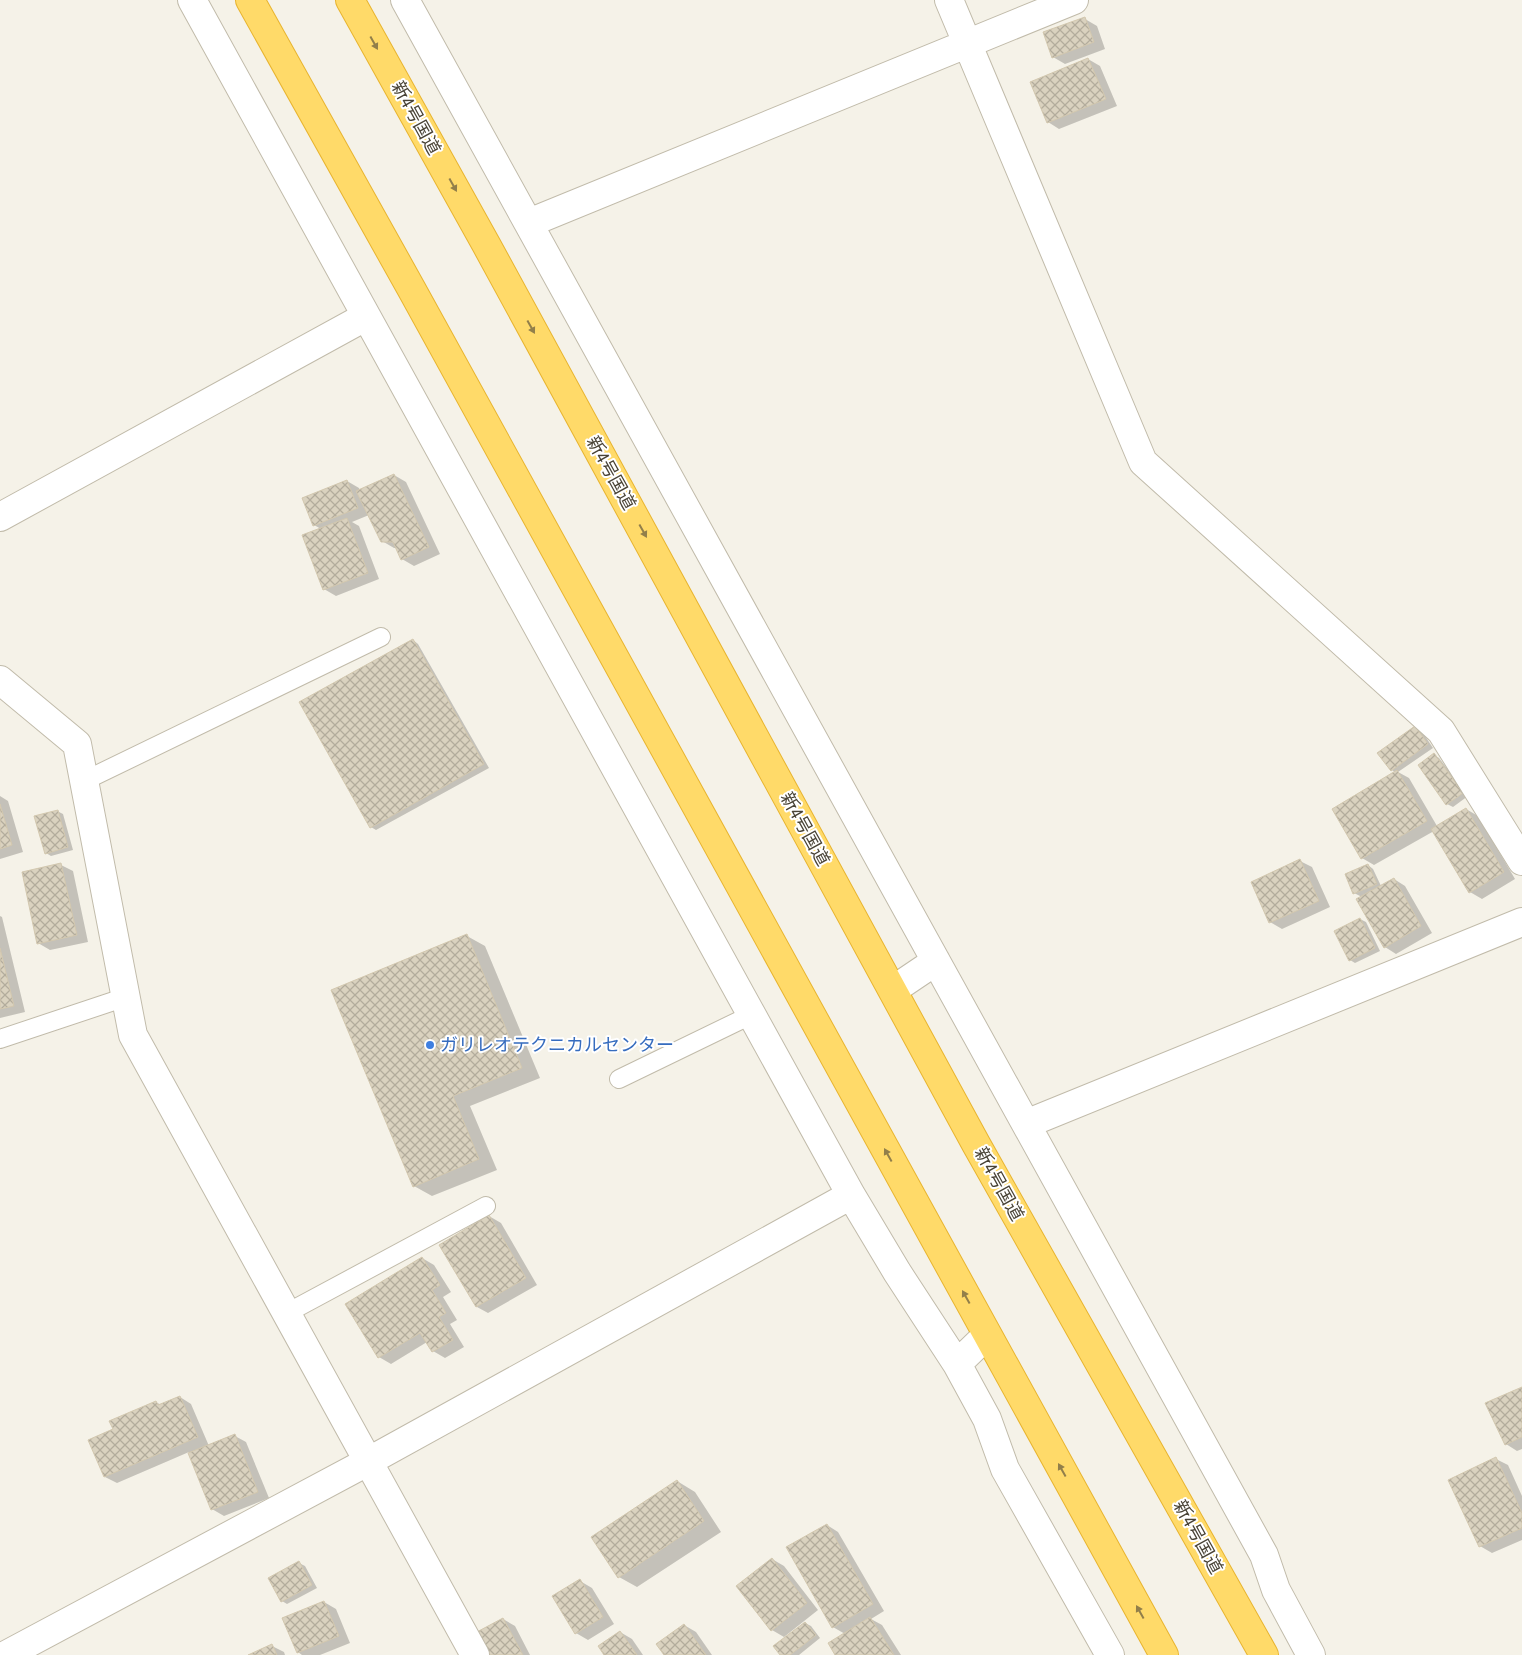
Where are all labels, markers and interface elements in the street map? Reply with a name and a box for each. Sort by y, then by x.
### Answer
one-way arrow [370,35,378,50]
street label: 新4号国道 [388,77,445,158]
one-way arrow [449,177,457,192]
one-way arrow [527,320,536,334]
street label: 新4号国道 [583,432,640,513]
one-way arrow [638,524,647,538]
street label: 新4号国道 [777,788,834,869]
place label: ガリレオテクニカルセンター [440,1034,674,1055]
marker: ガリレオテクニカルセンター [424,1039,436,1051]
street label: 新4号国道 [971,1143,1028,1224]
one-way arrow [884,1148,892,1162]
one-way arrow [962,1290,970,1305]
one-way arrow [1057,1463,1066,1477]
street label: 新4号国道 [1170,1496,1227,1577]
one-way arrow [1136,1606,1145,1619]

